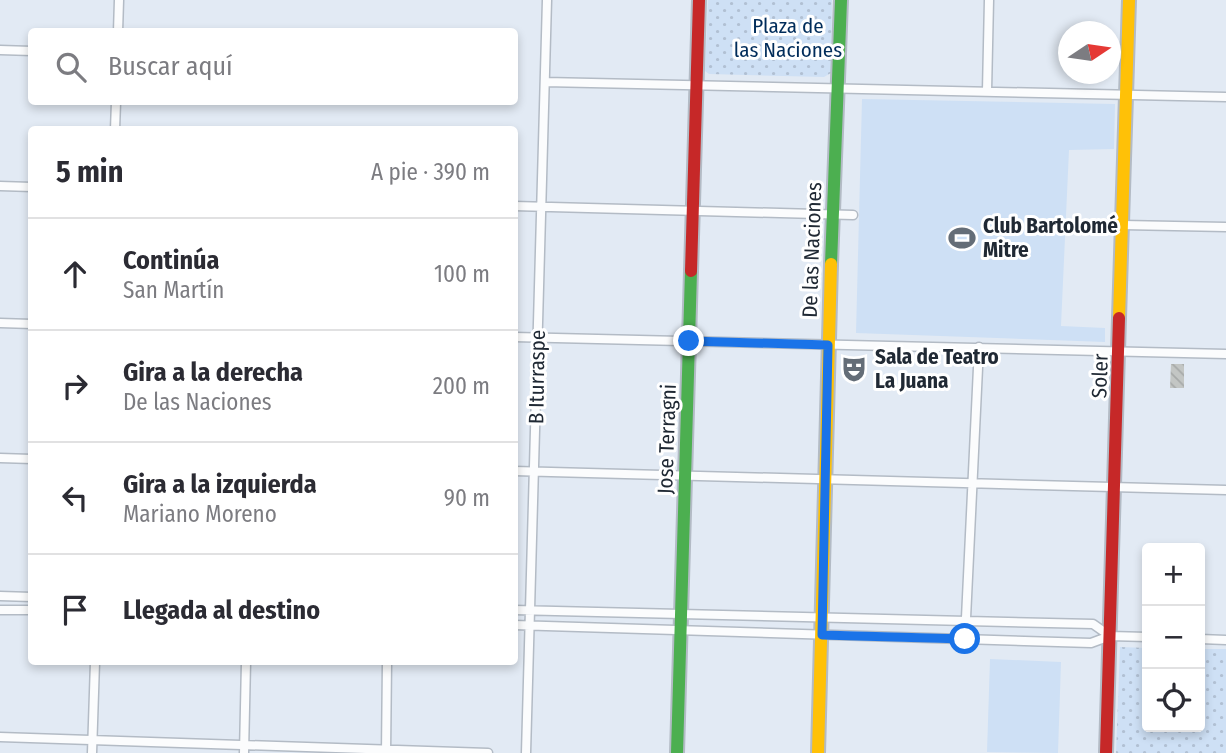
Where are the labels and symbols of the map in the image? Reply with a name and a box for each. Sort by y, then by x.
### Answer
park label: Plaza de las Naciones [734,13,842,63]
north arrow [1058,21,1121,84]
street label: De las Naciones [797,182,827,318]
place label: Club Bartolomé Mitre [983,213,1118,263]
sports icon: Club Bartolomé Mitre [947,223,977,253]
route end [673,325,704,356]
street label: B Iturraspe [523,330,551,424]
place label: Sala de Teatro La Juana [875,344,999,394]
street label: Soler [1086,353,1114,399]
theatre icon: Sala de Teatro La Juana [839,354,869,384]
street label: Jose Terragni [652,383,682,495]
route start [949,623,980,654]

